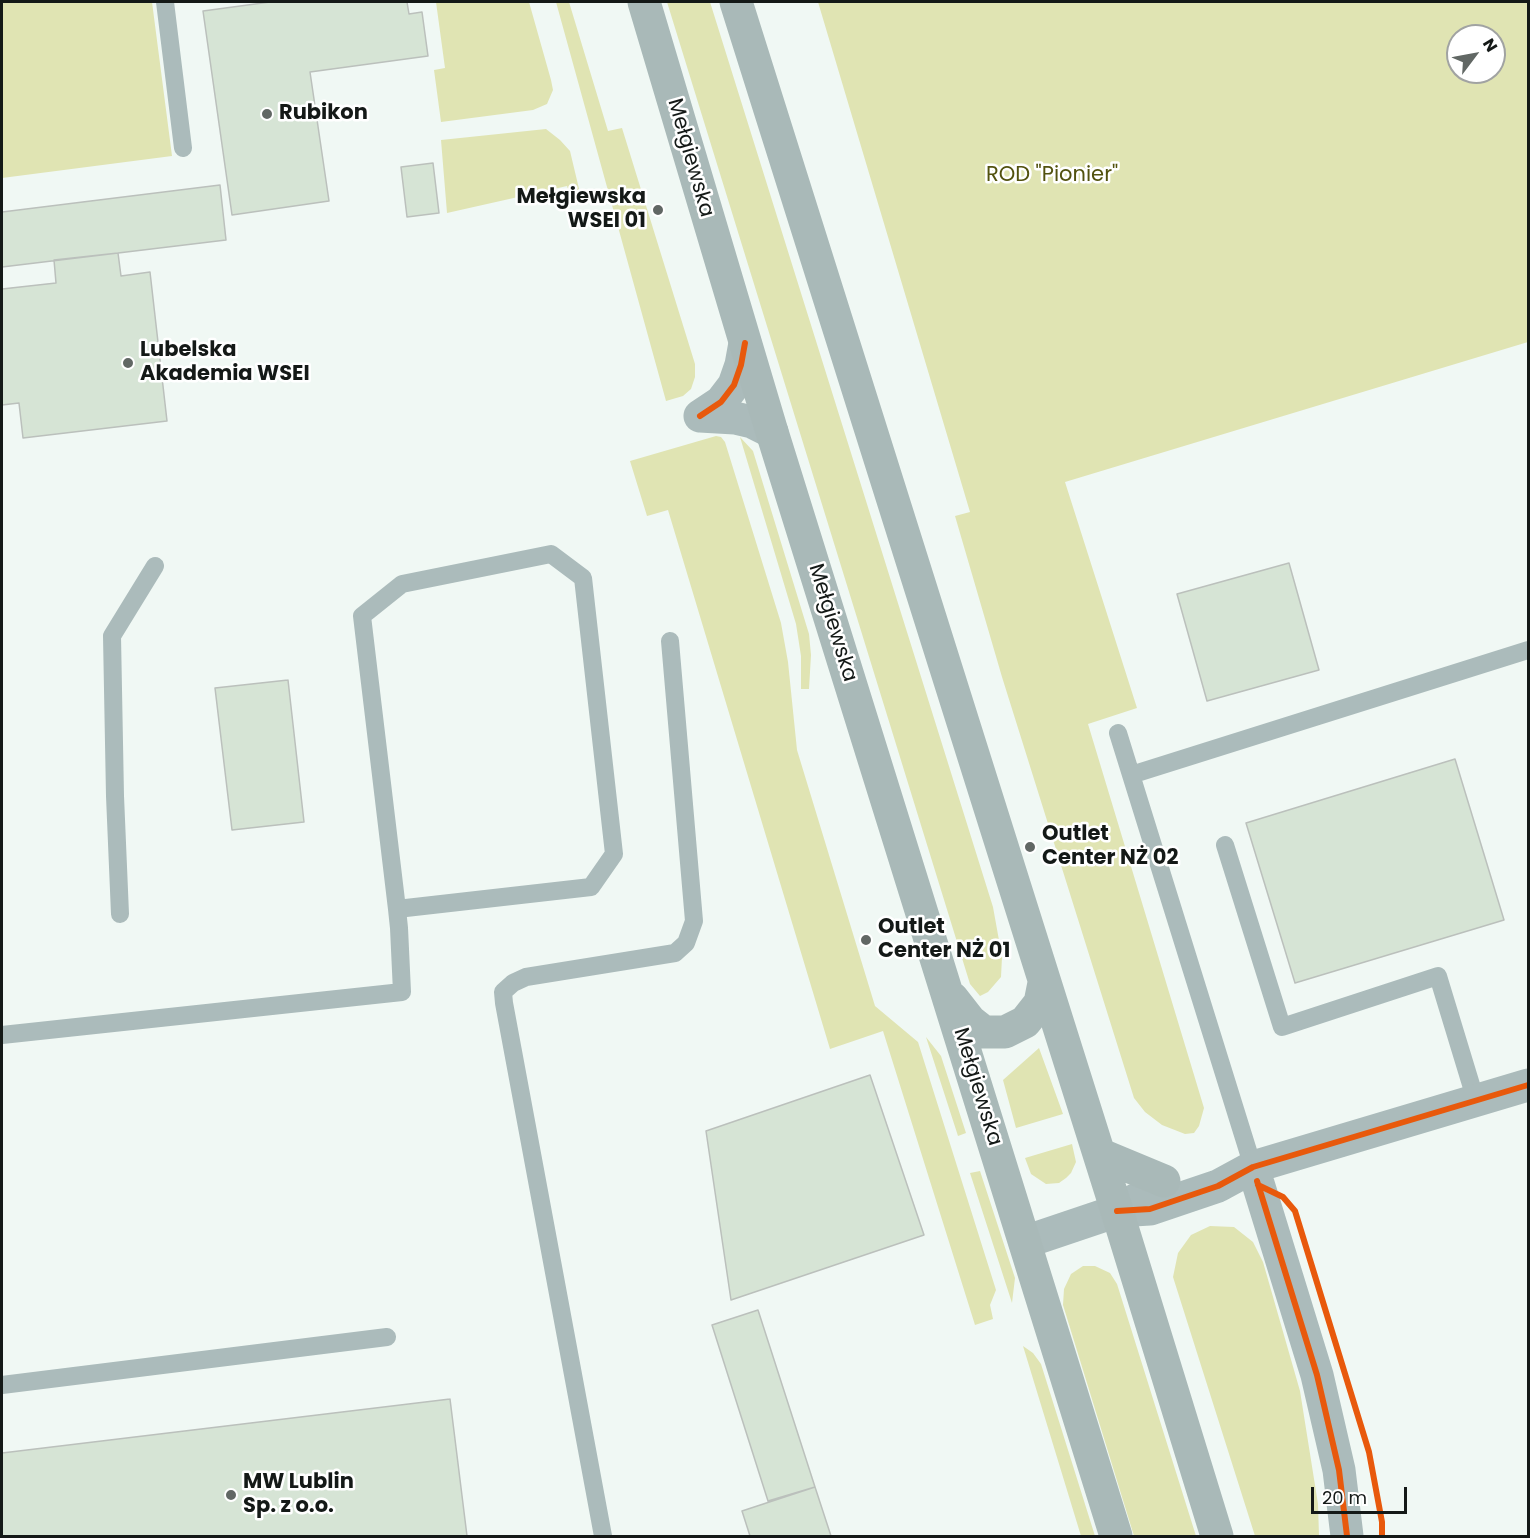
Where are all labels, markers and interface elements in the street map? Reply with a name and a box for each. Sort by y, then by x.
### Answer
north arrow [1446,24,1506,84]
text: N [1477,34,1503,56]
street label: Mełgiewska [661,96,719,220]
place label: Rubikon [279,101,368,127]
marker: Rubikon [260,107,274,121]
park label: ROD "Pionier" [986,163,1118,189]
place label: Mełgiewska WSEI 01 [517,185,646,235]
marker: Mełgiewska WSEI 01 [651,203,665,217]
place label: Lubelska Akademia WSEI [140,338,310,388]
marker: Lubelska Akademia WSEI [121,356,135,370]
street label: Mełgiewska [802,561,862,685]
place label: Outlet Center NŻ 02 [1042,822,1178,872]
marker: Outlet Center NŻ 02 [1023,840,1037,854]
place label: Outlet Center NŻ 01 [878,915,1010,965]
marker: Outlet Center NŻ 01 [859,933,873,947]
street label: Mełgiewska [947,1025,1007,1149]
place label: MW Lublin Sp. z o.o. [243,1470,354,1520]
scale bar [1314,1475,1410,1513]
text: 20 m [1322,1485,1367,1510]
marker: MW Lublin Sp. z o.o. [224,1488,238,1502]

